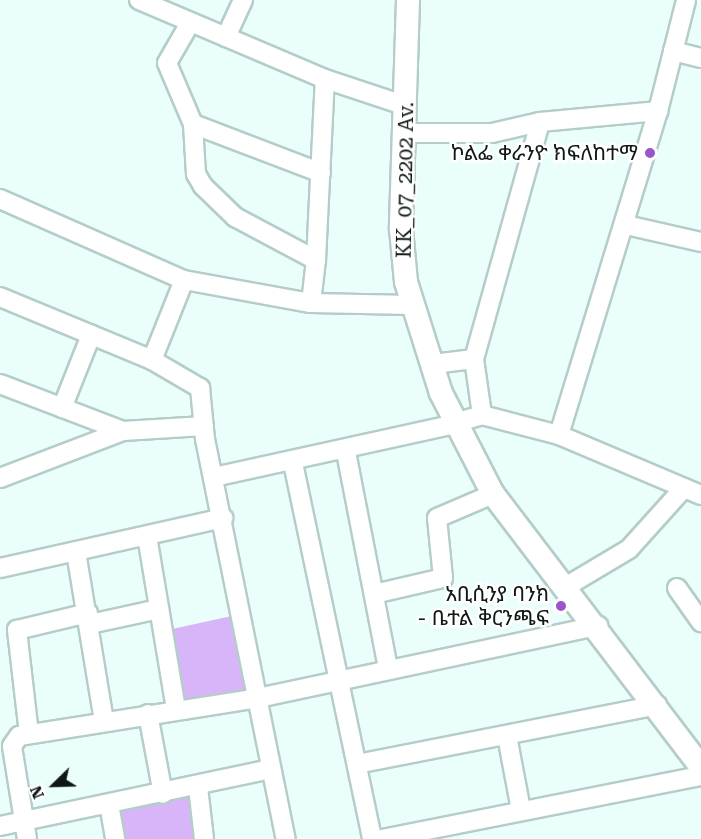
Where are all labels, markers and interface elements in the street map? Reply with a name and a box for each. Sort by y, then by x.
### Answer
street label: KK_07_2202 Av. [391,102,419,258]
place label: ኮልፌ ቀራንዮ ክፍለከተማ [451,140,638,166]
marker: ኮልፌ ቀራንዮ ክፍለከተማ [643,146,657,160]
place label: አቢሲንያ ባንክ - ቤተል ቅርንጫፍ [417,581,549,631]
marker: አቢሲንያ ባንክ - ቤተል ቅርንጫፍ [554,599,568,613]
north arrow [24,755,84,815]
text: N [26,783,48,802]

